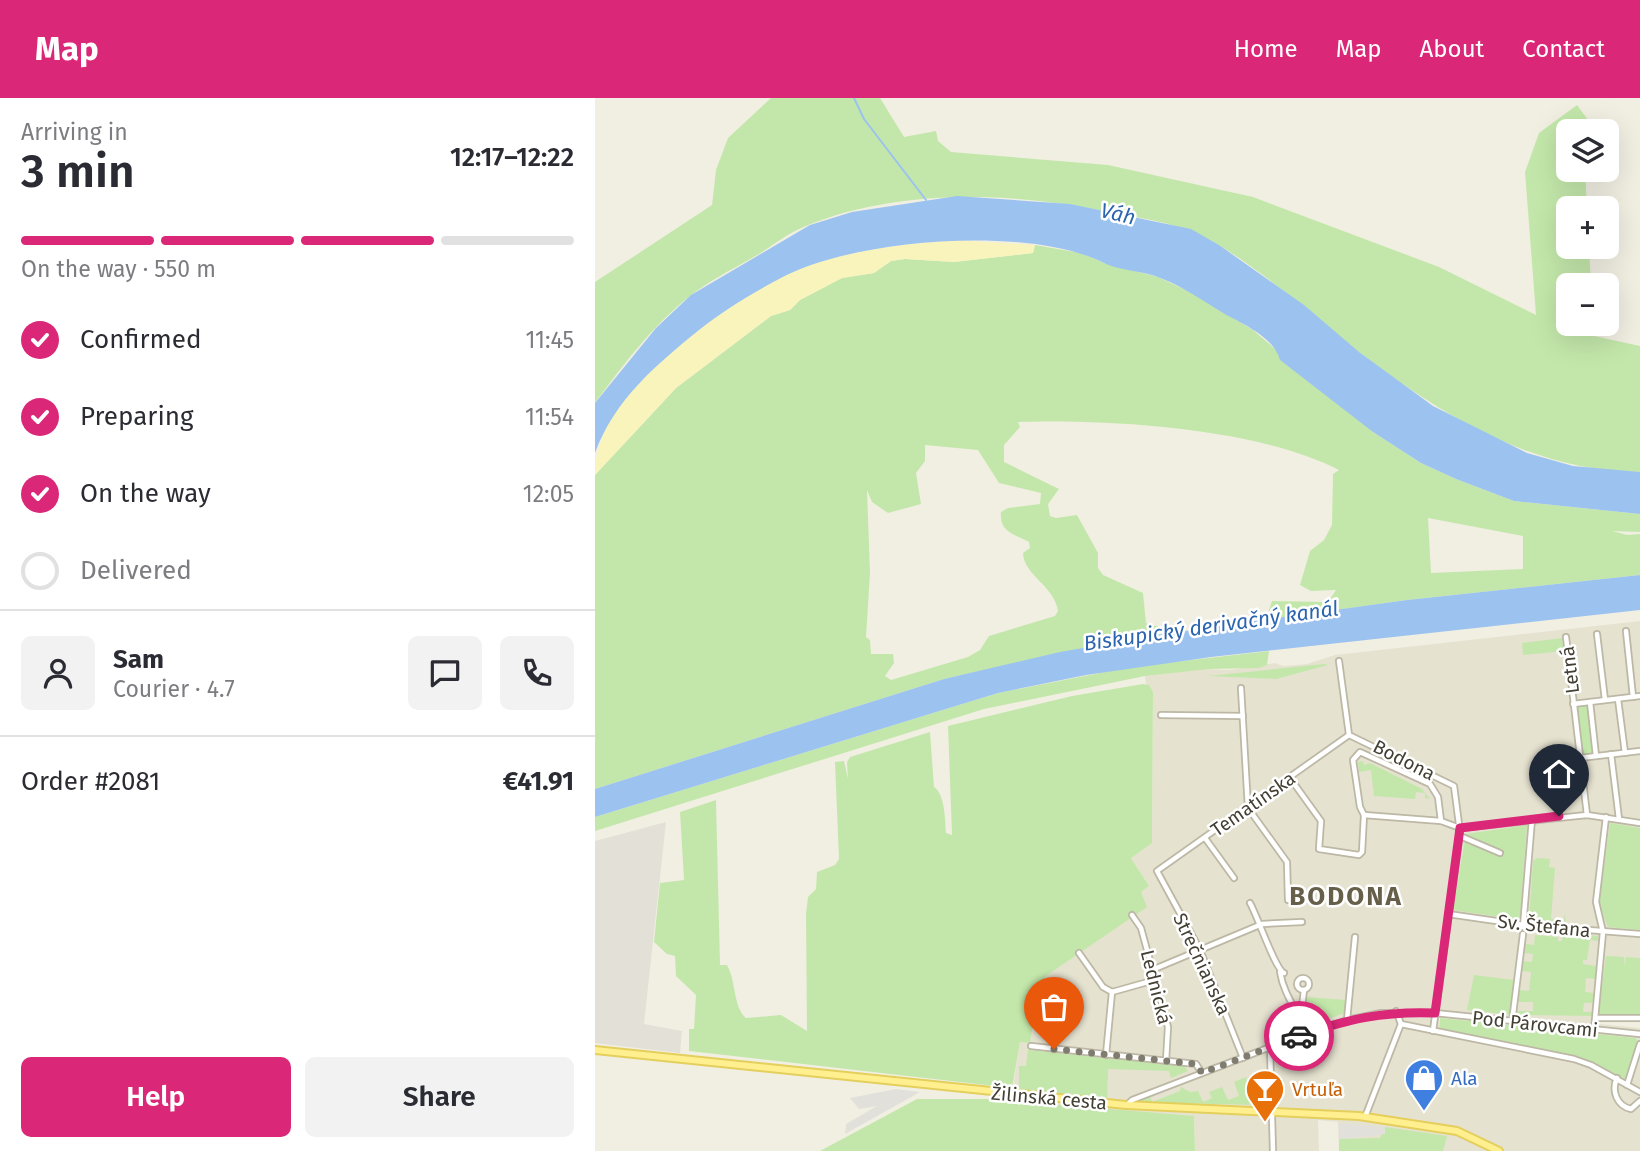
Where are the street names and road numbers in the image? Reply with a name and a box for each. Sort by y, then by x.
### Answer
street label: Letná [1556,645,1584,695]
street label: Bodona [1369,735,1439,785]
street label: Tematínska [1206,767,1300,841]
street label: Strečnianska [1168,909,1236,1019]
street label: Sv. Štefana [1496,910,1592,942]
street label: Lednická [1136,947,1176,1027]
street label: Pod Párovcami [1471,1006,1599,1042]
street label: Žilinská cesta [990,1081,1108,1115]

